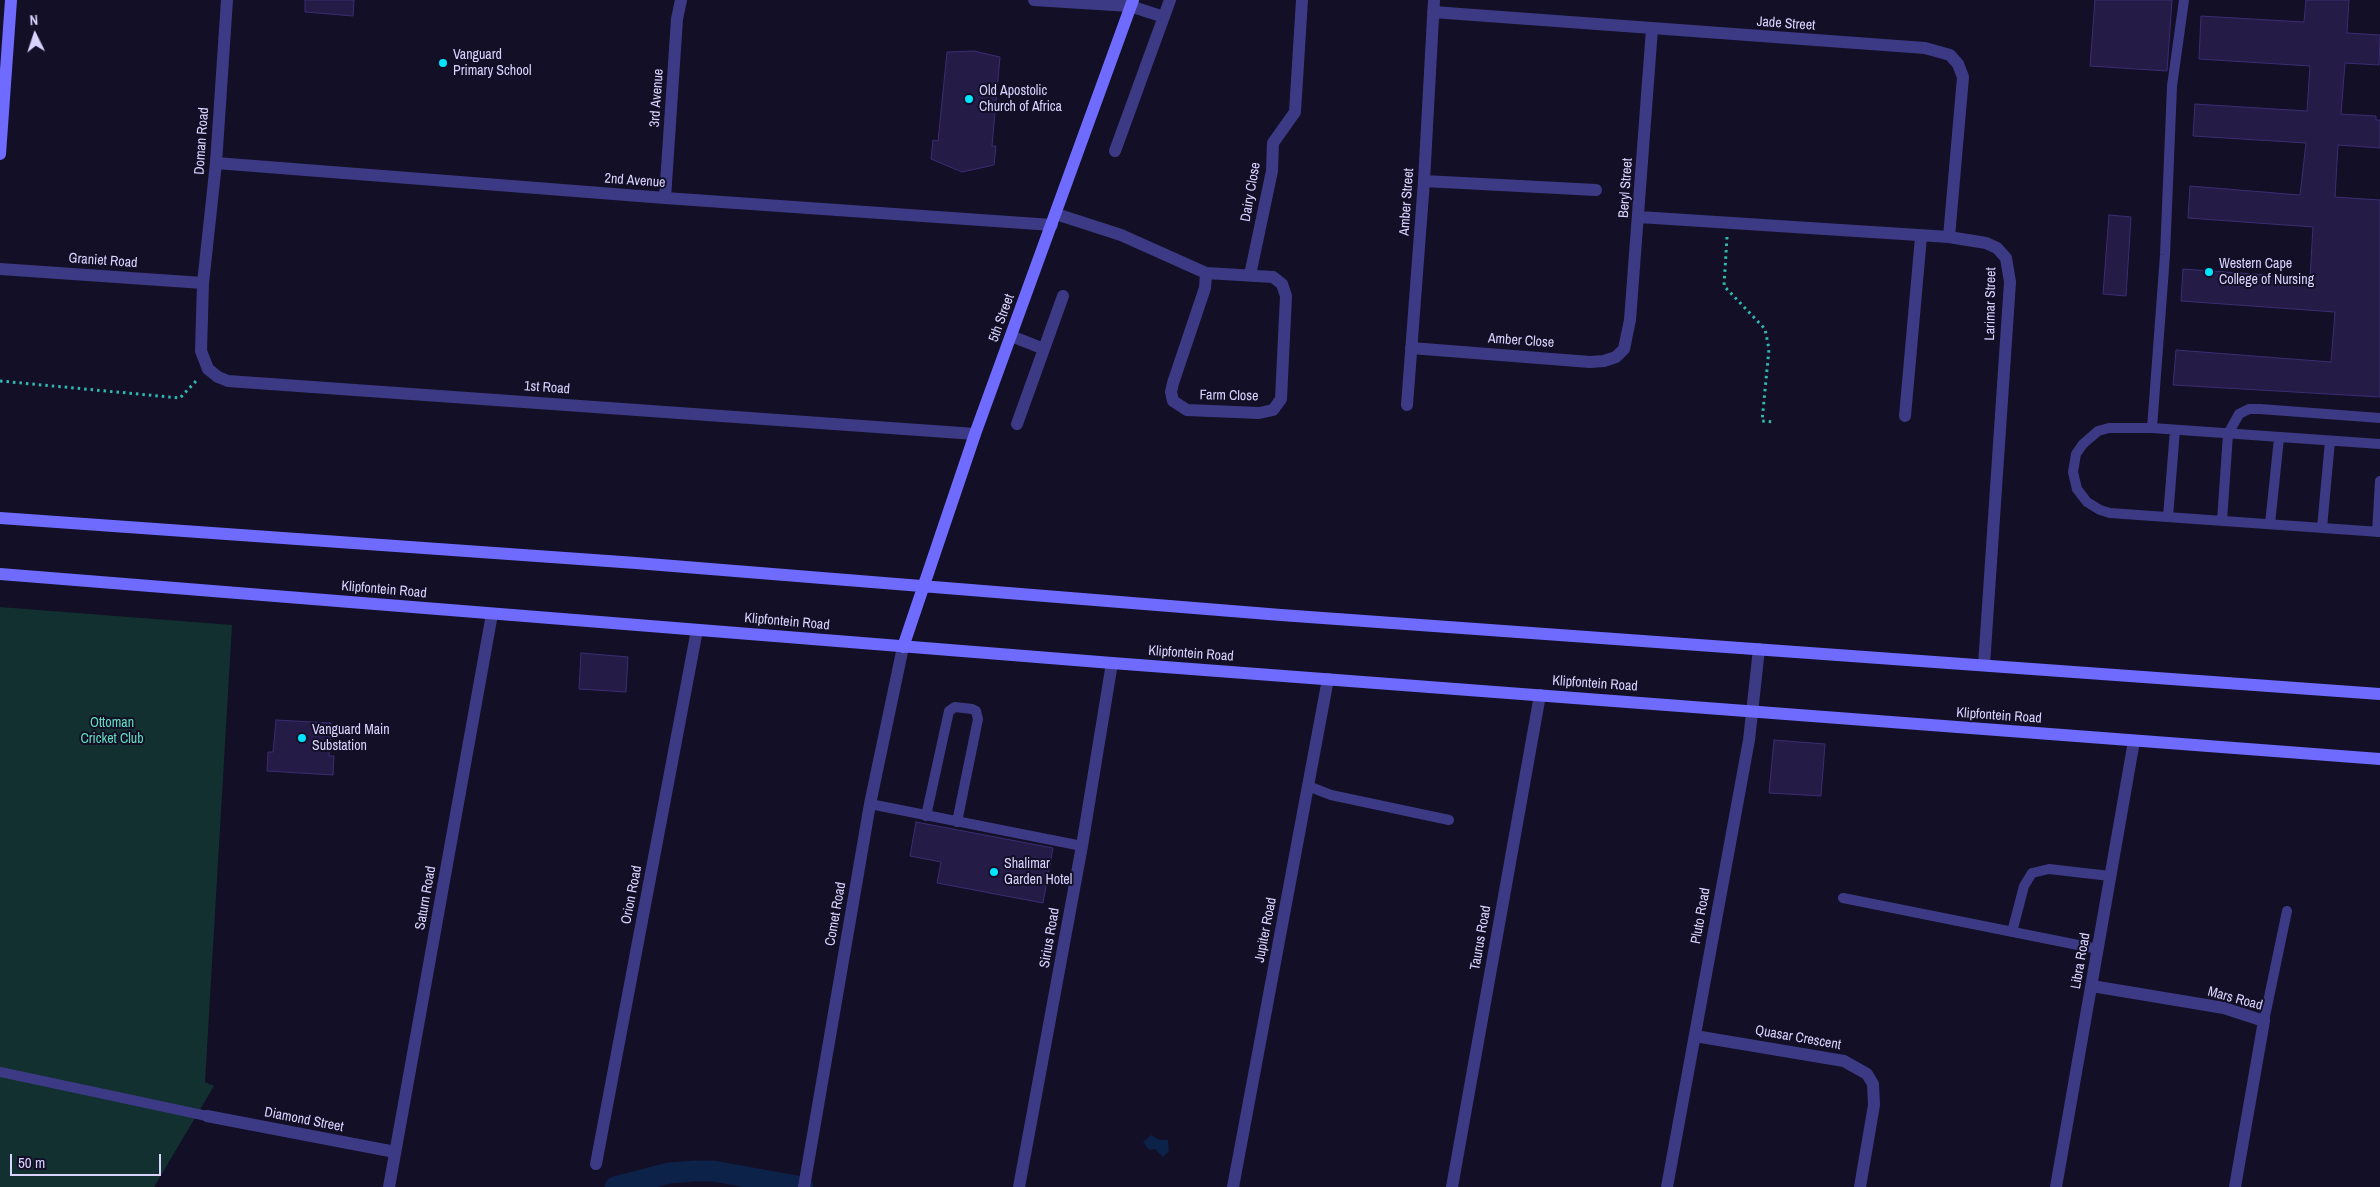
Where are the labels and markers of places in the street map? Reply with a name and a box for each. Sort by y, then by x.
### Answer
place label: Vanguard Primary School [453,47,531,80]
marker: Vanguard Primary School [437,57,449,69]
place label: Old Apostolic Church of Africa [979,83,1062,115]
marker: Old Apostolic Church of Africa [963,93,975,105]
place label: Western Cape College of Nursing [2219,256,2314,288]
marker: Western Cape College of Nursing [2203,266,2215,278]
place label: Vanguard Main Substation [312,722,390,754]
marker: Vanguard Main Substation [296,732,308,744]
place label: Shalimar Garden Hotel [1004,856,1072,889]
marker: Shalimar Garden Hotel [988,866,1000,878]

